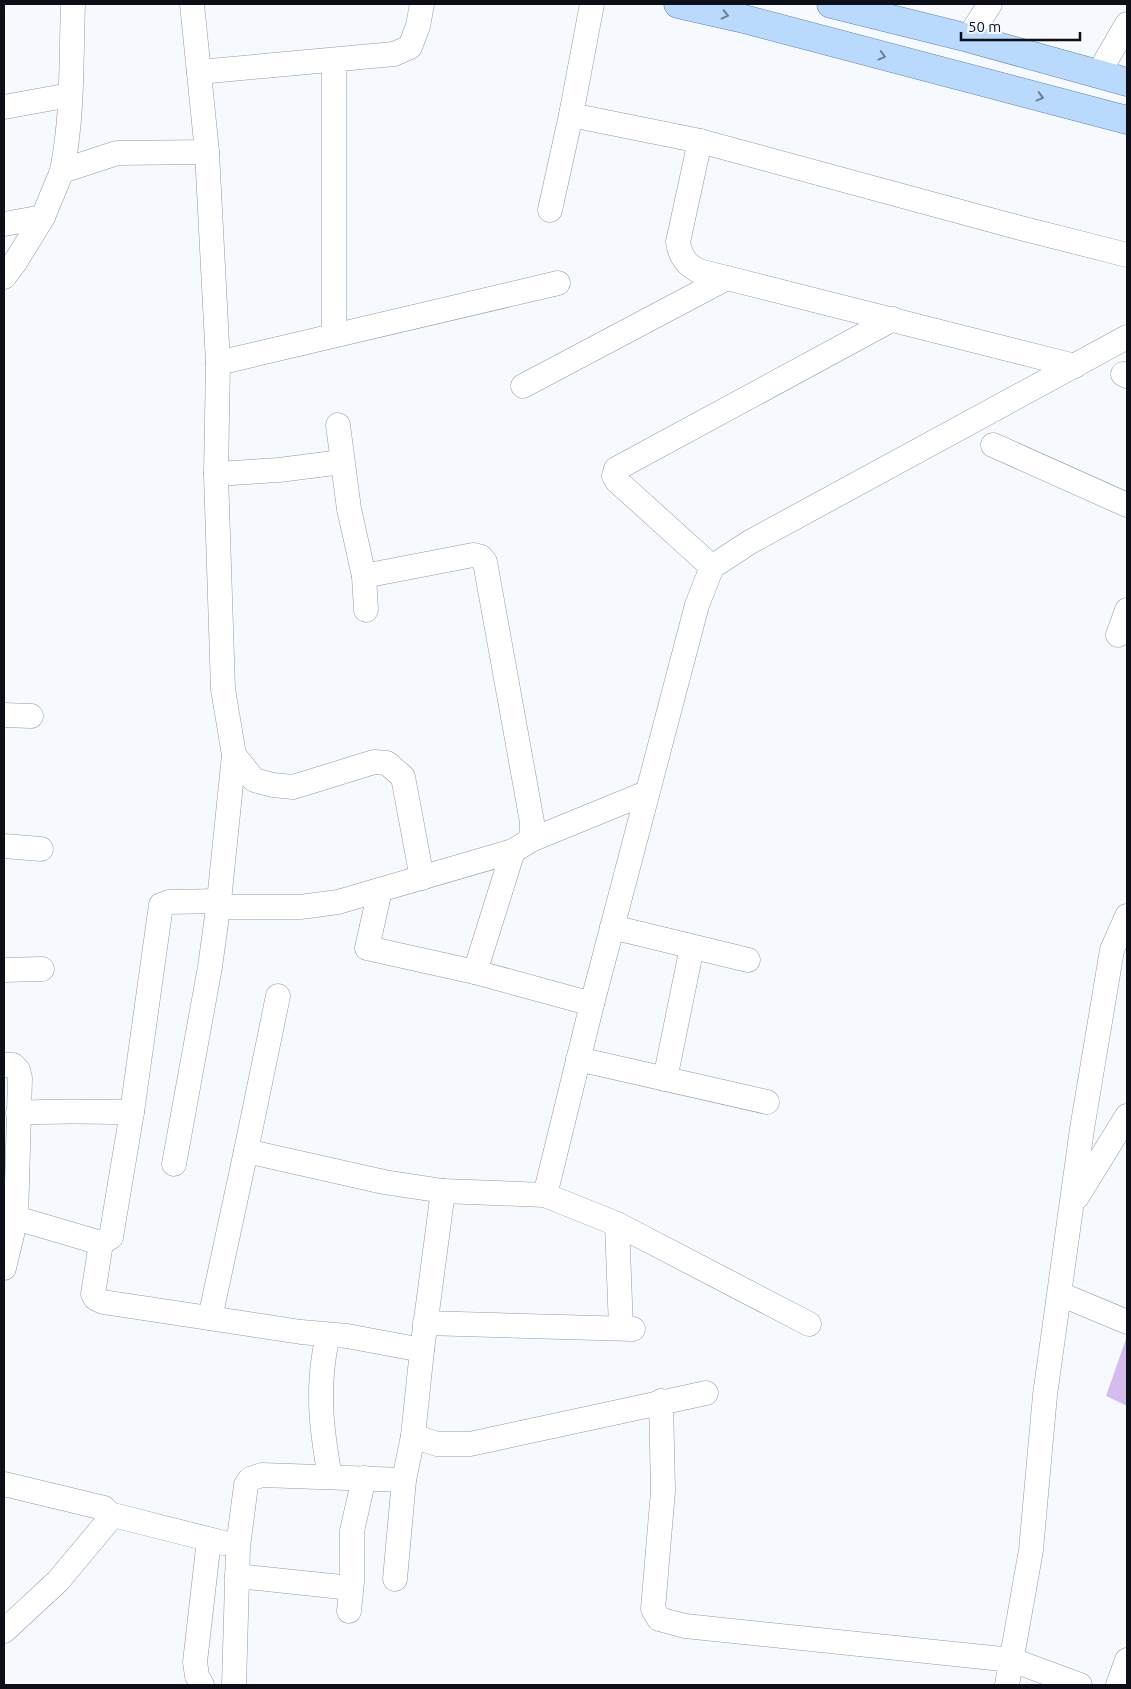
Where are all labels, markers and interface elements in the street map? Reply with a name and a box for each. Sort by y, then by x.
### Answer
one-way arrow [721,9,730,20]
scale bar [961,10,1080,42]
text: 50 m [968,18,1001,35]
one-way arrow [878,50,886,60]
one-way arrow [1035,91,1043,101]

